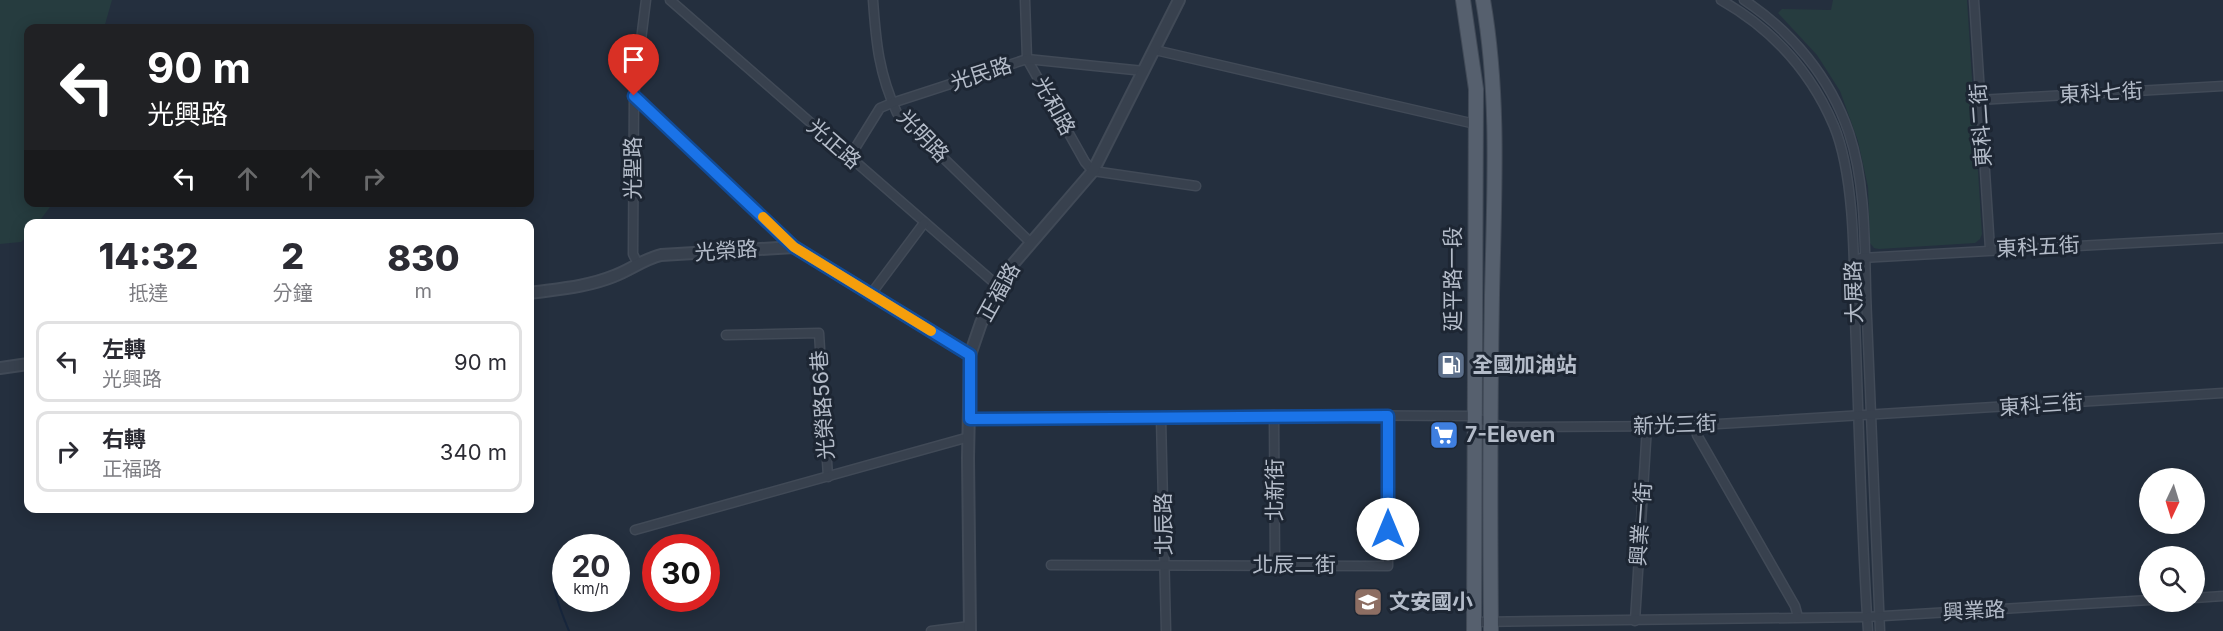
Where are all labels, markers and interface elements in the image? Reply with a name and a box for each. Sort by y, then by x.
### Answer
pin [608,34,659,96]
text: 90 m [147,42,251,93]
icon: arrive [617,43,650,76]
icon: left [48,48,126,126]
street label: 光民路 [947,52,1015,95]
street label: 光和路 [1028,72,1081,139]
street label: 東科七街 [2058,78,2144,107]
street label: 東科二街 [1965,82,1996,168]
text: 光興路 [147,98,228,131]
street label: 光明路 [892,104,954,167]
street label: 光正路 [802,114,866,174]
street label: 光聖路 [620,137,645,200]
icon: left [168,162,201,195]
icon: ahead [231,162,264,195]
icon: ahead [294,162,327,195]
icon: right [357,162,390,195]
street label: 延平路一段 [1440,227,1465,332]
street label: 東科五街 [1995,232,2081,261]
text: 14:32 [98,234,198,278]
text: 2 [281,234,304,278]
text: 830 [387,236,460,280]
street label: 光榮路 [694,236,758,265]
street label: 正福路 [972,258,1025,325]
street label: 大展路 [1840,260,1867,324]
text: m [415,279,432,303]
text: 抵達 [128,281,168,305]
text: 分鐘 [273,281,313,305]
text: 左轉 [102,336,146,362]
icon: left [51,345,84,378]
text: 90 m [454,349,507,375]
street label: 光榮路56巷 [806,349,839,461]
fuel station icon: 全國加油站 [1435,349,1467,381]
place label: 全國加油站 [1472,352,1577,377]
text: 光興路 [102,367,162,391]
street label: 東科三街 [1998,389,2084,420]
street label: 新光三街 [1633,411,1717,438]
supermarket icon: 7-Eleven [1428,419,1460,451]
place label: 7-Eleven [1465,422,1555,447]
text: 右轉 [102,426,146,452]
icon: right [51,435,84,468]
text: 340 m [440,439,507,465]
text: 正福路 [102,457,162,481]
street label: 北新街 [1262,459,1287,522]
north arrow [2139,468,2205,534]
map controls [2139,468,2205,612]
street label: 興業一街 [1625,481,1656,567]
street label: 北辰路 [1150,492,1177,556]
position arrow [1356,497,1420,561]
speed limit sign: 30 [642,534,720,612]
button: search [2139,546,2205,612]
text: 20 [571,548,611,584]
street label: 北辰二街 [1252,552,1336,577]
text: km/h [573,579,609,598]
school or university icon: 文安國小 [1352,586,1384,618]
place label: 文安國小 [1389,589,1473,614]
street label: 興業路 [1942,596,2006,625]

